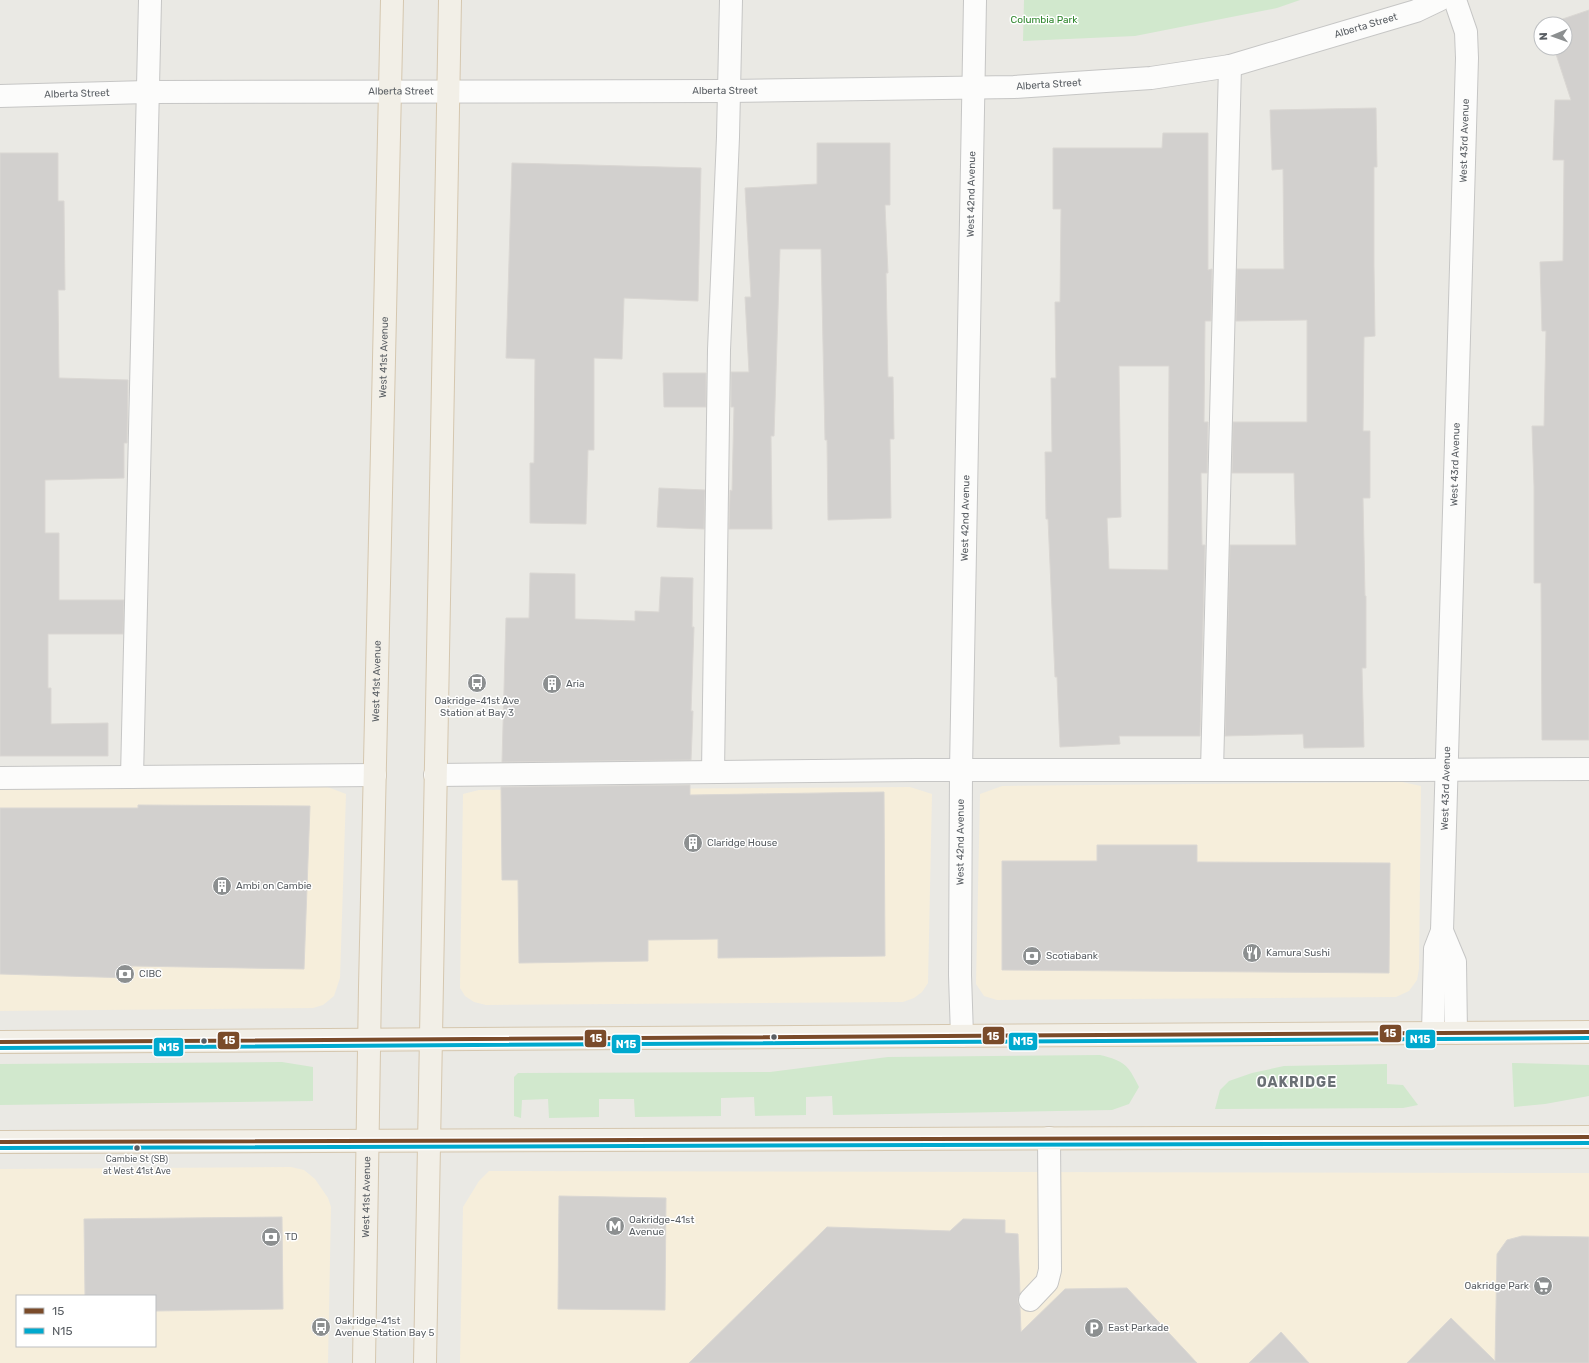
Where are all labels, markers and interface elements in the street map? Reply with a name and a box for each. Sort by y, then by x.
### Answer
street label: Alberta Street [1333,11,1399,41]
park label: Columbia Park [1011,14,1078,26]
north arrow [1533,16,1573,56]
text: N [1537,32,1550,41]
street label: Alberta Street [1016,77,1082,93]
street label: Alberta Street [692,85,758,97]
street label: Alberta Street [368,86,434,98]
street label: Alberta Street [44,87,110,101]
street label: West 43rd Avenue [1457,98,1472,183]
street label: West 42nd Avenue [965,151,978,237]
street label: West 41st Avenue [377,316,391,398]
street label: West 43rd Avenue [1448,422,1463,507]
street label: West 42nd Avenue [959,474,972,561]
street label: West 41st Avenue [370,640,384,722]
bus stop icon: Oakridge-41st Ave Station at Bay 3 [466,672,488,694]
building icon: Aria [541,673,563,695]
place label: Aria [566,678,584,690]
place label: Oakridge-41st Ave Station at Bay 3 [435,695,520,719]
street label: West 43rd Avenue [1439,746,1453,831]
street label: West 42nd Avenue [954,798,967,885]
building icon: Claridge House [682,832,704,854]
place label: Claridge House [707,837,778,849]
building icon: Ambi on Cambie [211,875,233,897]
place label: Ambi on Cambie [236,880,312,892]
restaurant icon: Kamura Sushi [1241,942,1263,964]
bank icon: Scotiabank [1021,945,1043,967]
place label: Kamura Sushi [1266,947,1330,959]
place label: Scotiabank [1046,950,1099,962]
bank icon: CIBC [114,963,136,985]
place label: CIBC [139,968,162,980]
line badge: 15 [1379,1024,1402,1043]
line badge: 15 [982,1026,1005,1045]
text: 15 [1384,1027,1396,1040]
line badge: 15 [584,1029,607,1048]
line badge: N15 [1405,1029,1436,1049]
text: 15 [987,1030,999,1043]
line badge: 15 [217,1031,240,1050]
text: 15 [590,1032,602,1045]
unlabelled marker [769,1032,779,1042]
line badge: N15 [1008,1032,1038,1051]
text: N15 [1410,1033,1430,1046]
text: 15 [223,1034,235,1047]
line badge: N15 [611,1034,641,1054]
text: N15 [1013,1035,1033,1048]
unlabelled marker [199,1036,209,1046]
line badge: N15 [153,1037,184,1057]
text: N15 [616,1038,636,1051]
text: N15 [159,1041,179,1054]
district label: OAKRIDGE [1257,1074,1337,1091]
marker: Cambie St (SB) at West 41st Ave [132,1143,142,1153]
place label: Cambie St (SB) at West 41st Ave [103,1154,171,1176]
street label: West 41st Avenue [360,1156,373,1238]
place label: Oakridge-41st Avenue [629,1214,694,1238]
metro station icon: Oakridge-41st Avenue [604,1215,626,1237]
bank icon: TD [260,1226,282,1248]
place label: TD [285,1231,298,1243]
supermarket icon: Oakridge Park [1532,1275,1554,1297]
place label: Oakridge Park [1465,1280,1530,1292]
legend [16,1295,156,1347]
text: 15 [52,1304,64,1318]
place label: Oakridge-41st Avenue Station Bay 5 [335,1315,434,1339]
bus stop icon: Oakridge-41st Avenue Station Bay 5 [310,1316,332,1338]
parking icon: East Parkade [1083,1317,1105,1339]
place label: East Parkade [1108,1322,1169,1334]
text: N15 [52,1324,73,1338]

